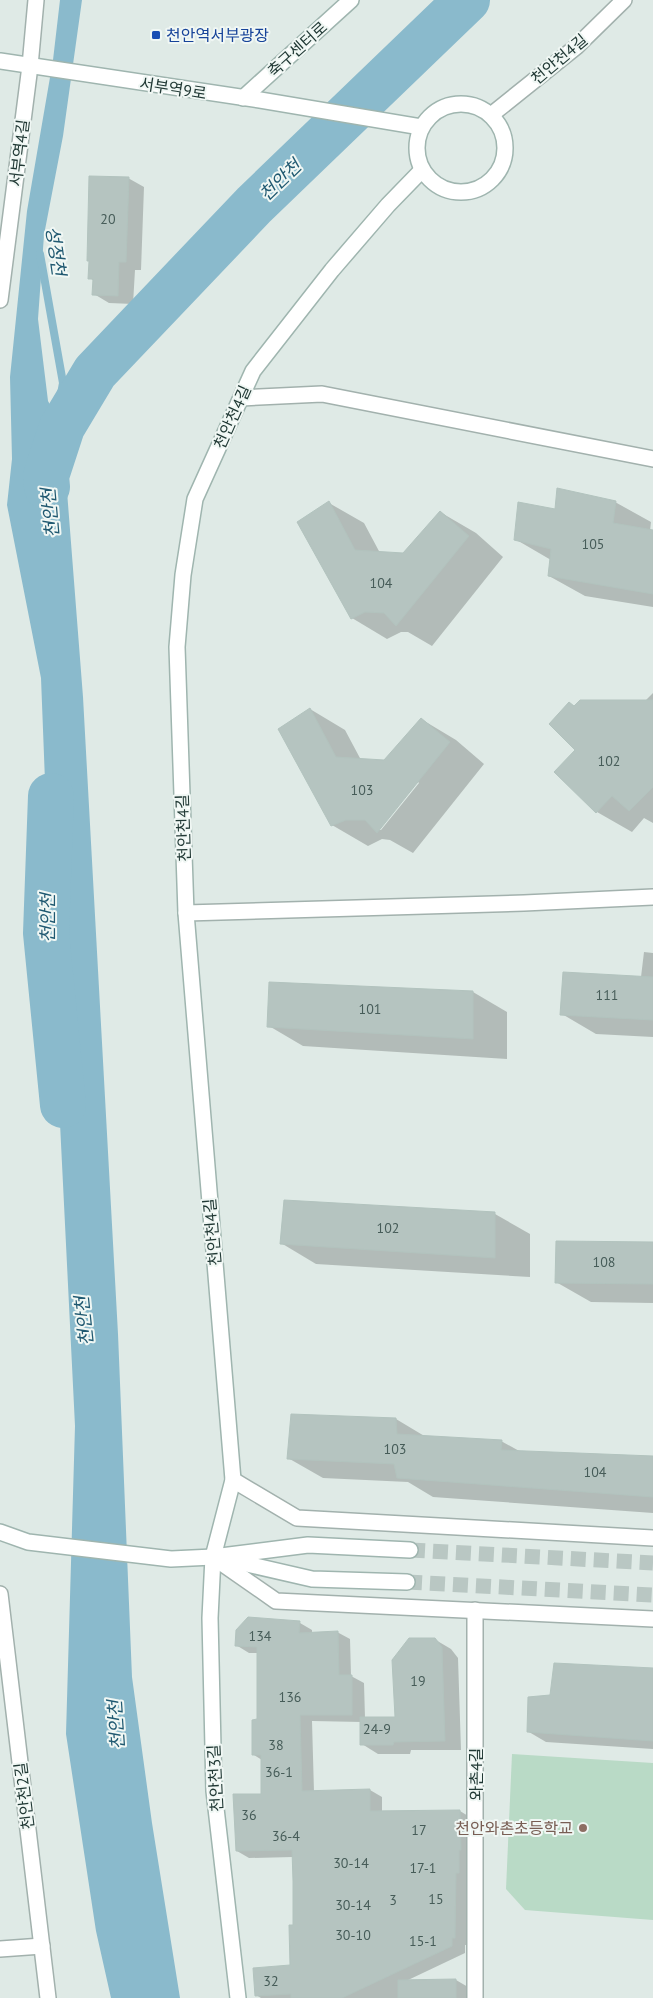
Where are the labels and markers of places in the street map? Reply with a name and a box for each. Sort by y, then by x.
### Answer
place label: 천안역서부광장 [166,25,269,45]
marker: 천안역서부광장 [150,29,162,41]
place label: 천안와촌초등학교 [455,1818,573,1838]
marker: 천안와촌초등학교 [577,1822,589,1834]

